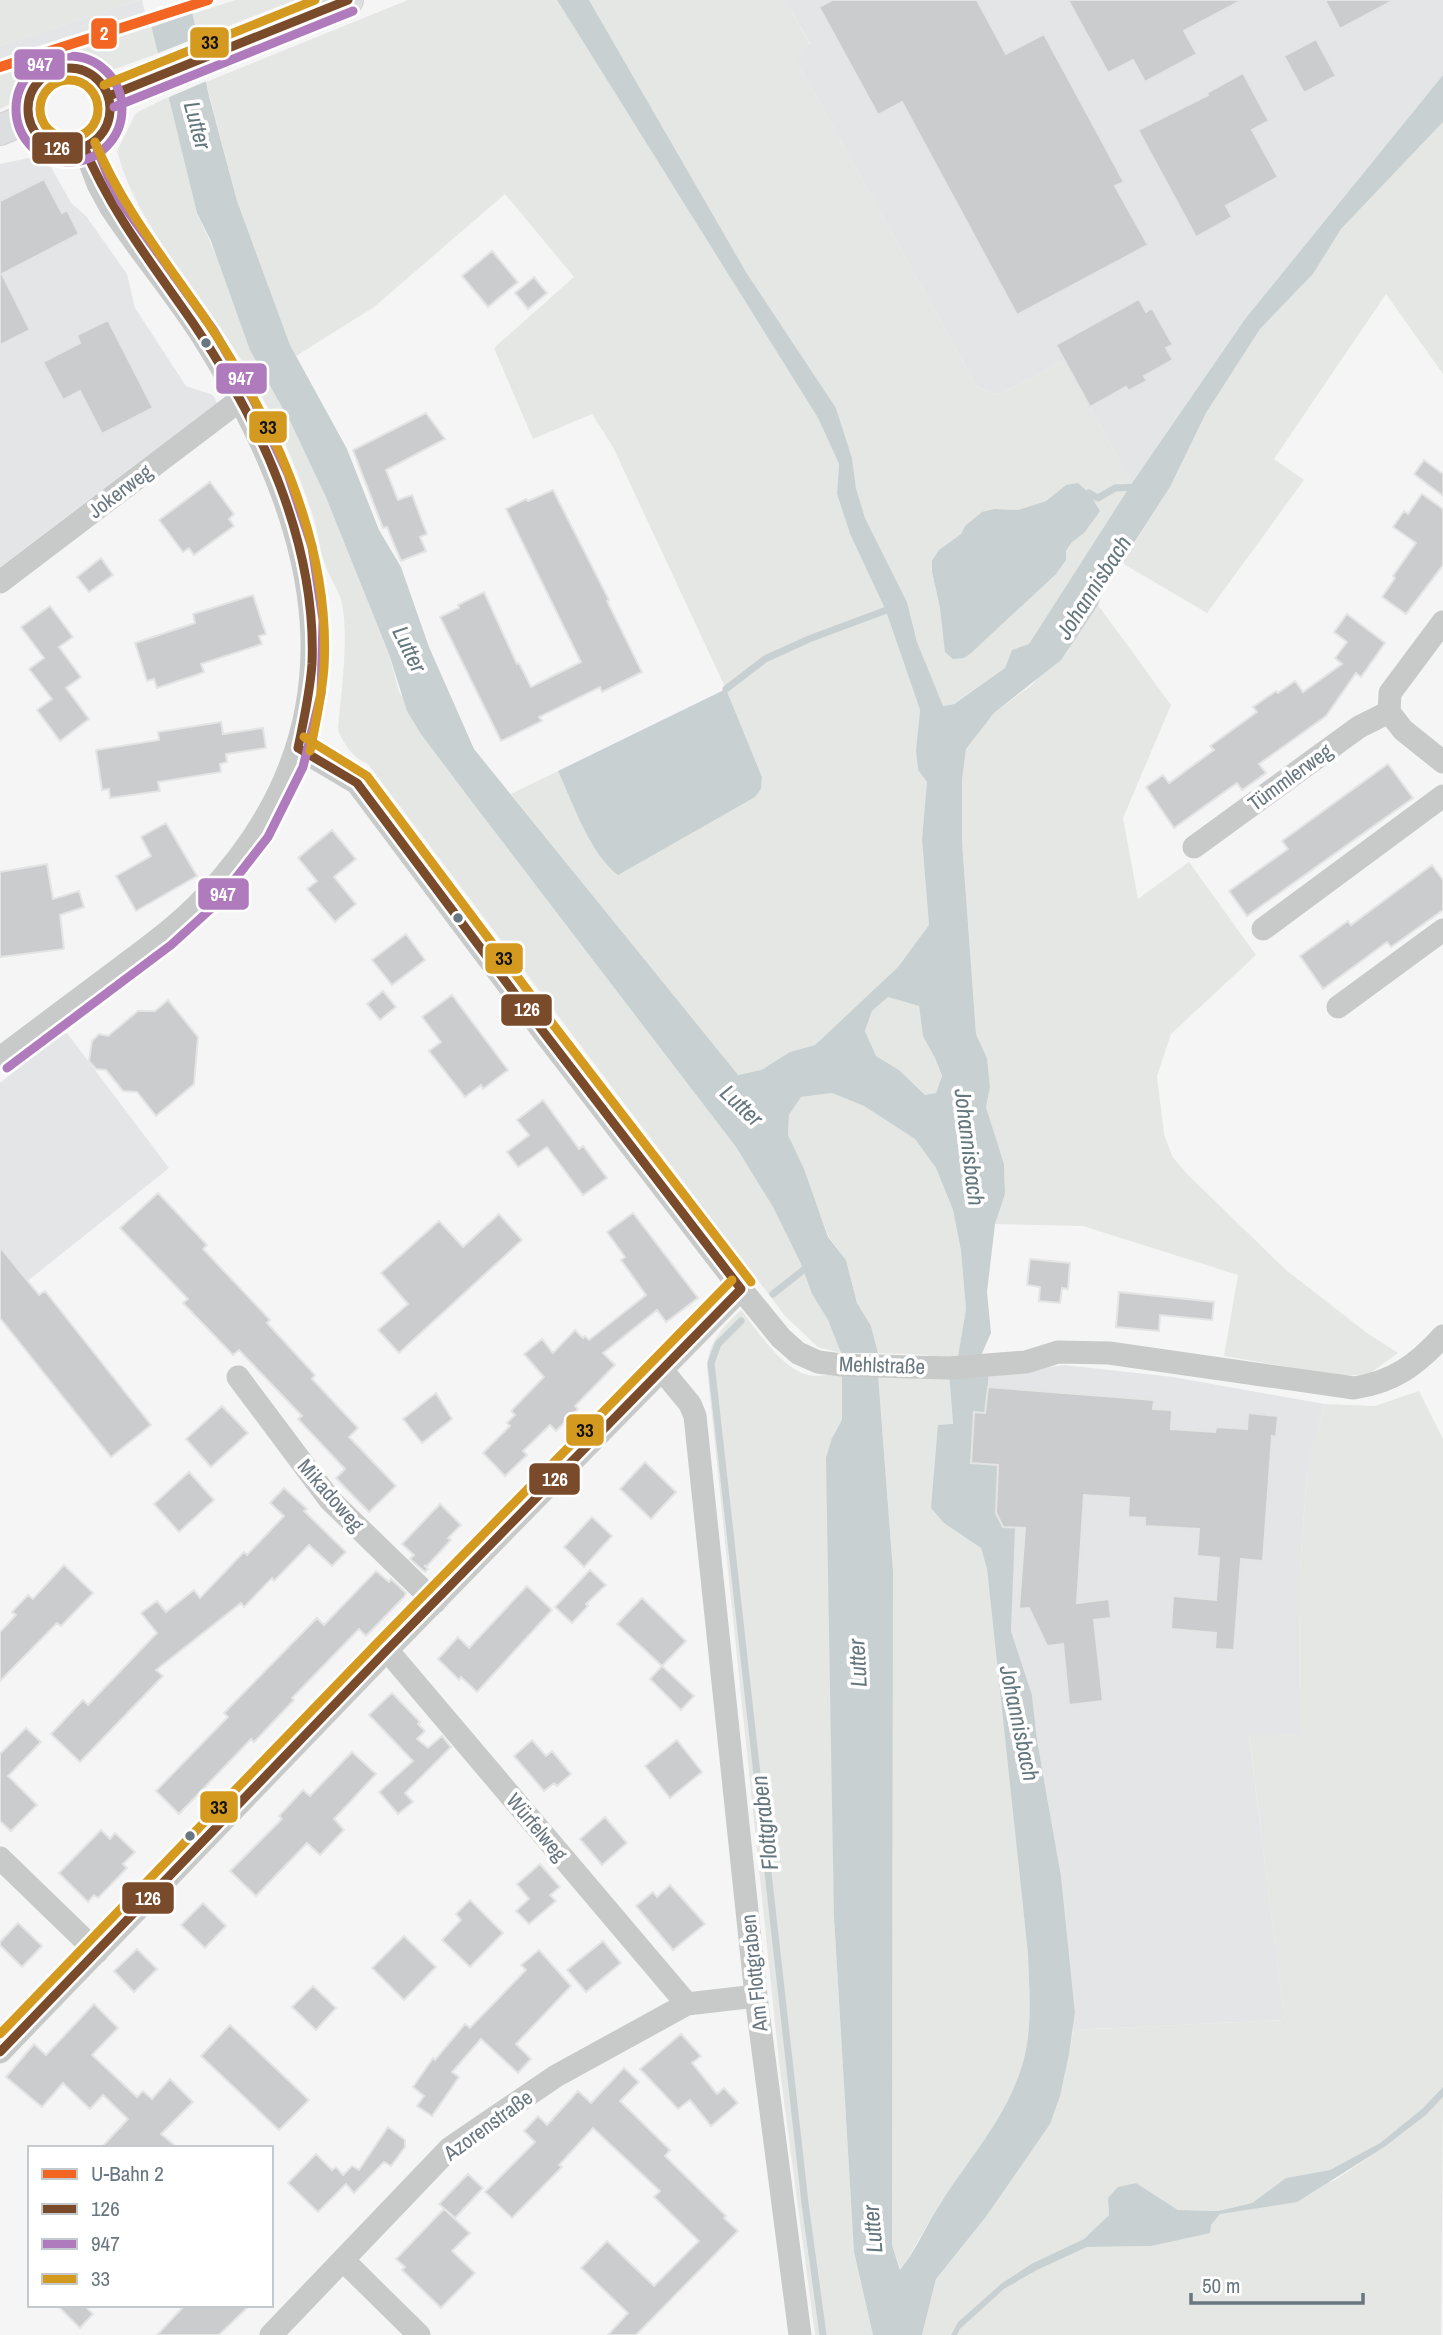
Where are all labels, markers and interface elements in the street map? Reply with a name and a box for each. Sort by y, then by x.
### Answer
line badge: 2 [90,17,118,50]
text: 2 [100,20,109,46]
line badge: 33 [189,26,230,59]
text: 33 [201,29,219,55]
line badge: 947 [13,48,66,81]
text: 947 [27,51,53,77]
water label: Lutter [177,98,219,153]
line badge: 126 [31,131,84,165]
text: 126 [44,135,70,161]
unlabelled marker [199,336,213,350]
line badge: 947 [215,362,268,395]
text: 947 [228,365,254,391]
line badge: 33 [248,410,288,444]
text: 33 [259,414,277,440]
street label: Jokerweg [82,457,158,525]
water label: Johannisbach [1047,529,1138,646]
water label: Lutter [385,621,435,678]
street label: Tümmlerweg [1242,736,1339,818]
line badge: 947 [197,877,250,911]
text: 947 [210,881,236,907]
unlabelled marker [451,911,465,925]
line badge: 33 [484,942,524,975]
text: 33 [495,945,513,971]
line badge: 126 [500,993,553,1027]
text: 126 [514,996,540,1022]
water label: Lutter [714,1077,771,1133]
water label: Johannisbach [947,1086,993,1207]
street label: Mehlstraße [838,1349,926,1381]
line badge: 33 [565,1413,605,1447]
text: 33 [576,1417,594,1443]
street label: Mikadoweg [291,1452,371,1538]
line badge: 126 [528,1462,581,1496]
text: 126 [542,1466,568,1492]
water label: Lutter [840,1637,874,1688]
water label: Johannisbach [992,1661,1047,1784]
water label: Flottgraben [743,1774,785,1872]
street label: Würfelweg [500,1787,574,1868]
line badge: 33 [199,1790,239,1824]
text: 33 [210,1794,228,1820]
unlabelled marker [183,1829,197,1843]
line badge: 126 [121,1881,175,1915]
text: 126 [135,1885,161,1911]
street label: Am Flottgraben [733,1913,775,2034]
street label: Azorenstraße [437,2083,538,2168]
legend [28,2146,273,2307]
text: U-Bahn 2 [91,2159,164,2188]
text: 126 [91,2194,120,2223]
water label: Lutter [854,2203,890,2254]
text: 947 [91,2229,120,2258]
scale bar [1191,2262,1362,2306]
text: 33 [91,2264,110,2293]
text: 50 m [1202,2271,1240,2300]

